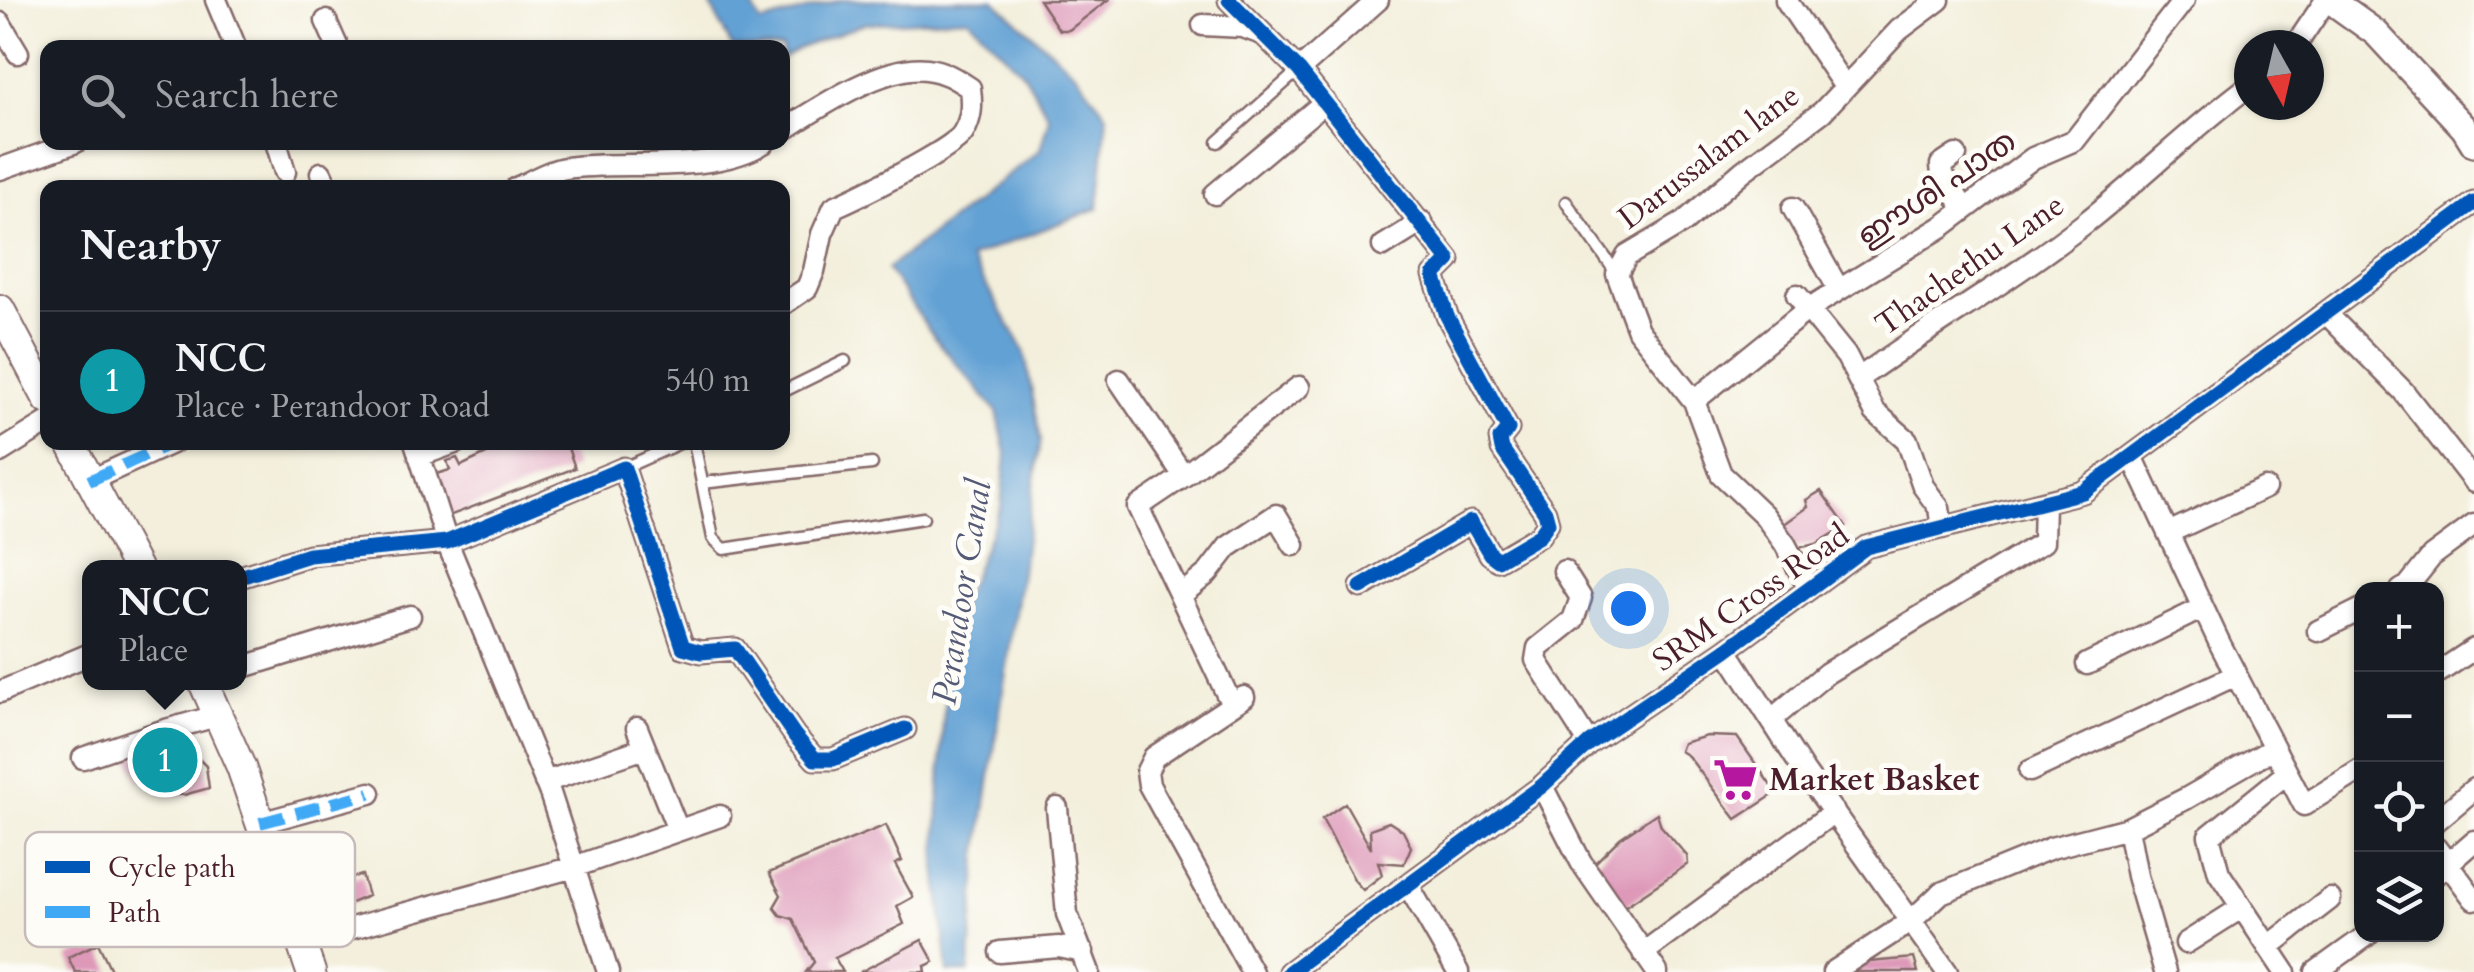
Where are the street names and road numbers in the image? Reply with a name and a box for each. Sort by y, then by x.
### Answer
street label: Darussalam lane [1609,74,1809,240]
street label: ഈശി പാത [1849,120,2025,258]
street label: Thachethu Lane [1867,184,2073,346]
street label: SRM Cross Road [1644,514,1858,682]

